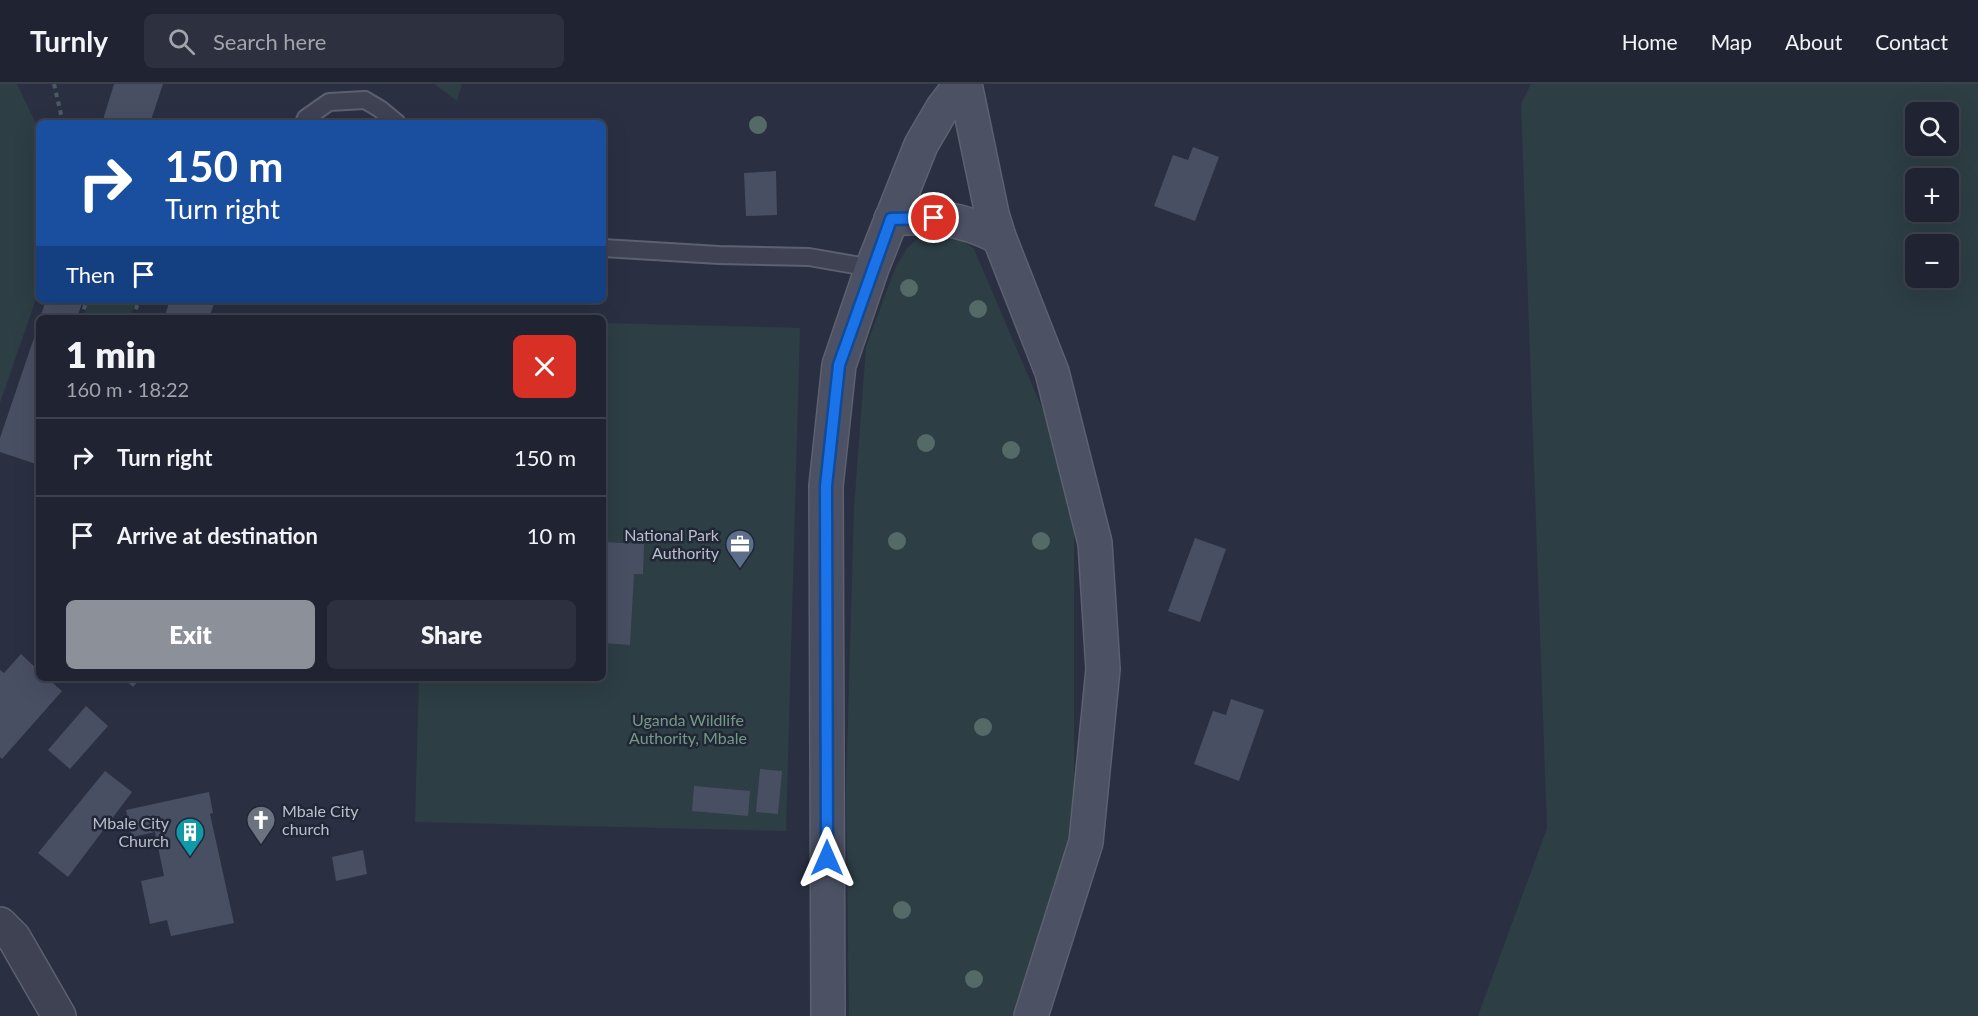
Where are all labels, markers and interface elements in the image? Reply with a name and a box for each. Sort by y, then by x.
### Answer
search box [144,14,564,68]
text: Turnly [30,24,108,58]
icon: search [165,25,198,58]
text: Search here [213,28,326,55]
text: Home [1622,29,1678,54]
text: Map [1711,29,1752,54]
text: About [1785,29,1842,54]
text: Contact [1875,29,1948,54]
map controls [1905,102,1959,288]
button: search [1905,102,1959,156]
text: 150 m [165,141,283,191]
icon: right [66,144,144,222]
button: + [1905,168,1959,222]
text: Turn right [165,192,280,225]
pin [908,192,959,243]
icon: arrive [917,201,950,234]
button: − [1905,234,1959,288]
icon: arrive [127,258,160,291]
text: Then [66,261,115,288]
text: 1 min [66,332,156,376]
button: close [513,335,576,398]
text: 160 m · 18:22 [66,377,189,401]
icon: right [66,441,99,474]
text: Turn right [117,444,212,471]
text: 150 m [514,444,576,471]
icon: arrive [66,519,99,552]
text: Arrive at destination [117,522,318,549]
text: 10 m [527,522,576,549]
place label: National Park Authority [624,525,720,562]
office icon: National Park Authority [724,528,756,570]
button: Exit [66,600,315,669]
button: Share [327,600,576,669]
park label: Uganda Wildlife Authority, Mbale [629,710,747,747]
place label: Mbale City church [282,801,359,838]
church icon: Mbale City church [245,804,277,846]
place label: Mbale City Church [93,813,170,850]
building icon: Mbale City Church [174,816,206,858]
position arrow [795,826,859,890]

